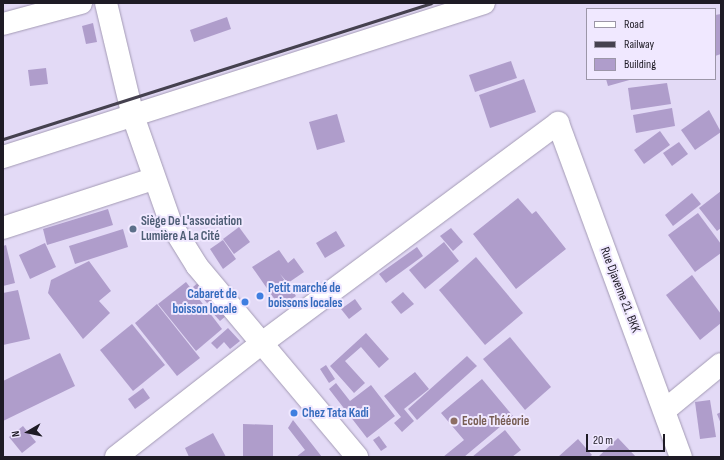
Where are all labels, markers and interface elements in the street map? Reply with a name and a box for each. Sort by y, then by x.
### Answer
legend [586,8,716,80]
text: Road [624,17,644,32]
text: Railway [624,37,654,52]
text: Building [624,57,656,72]
place label: Siège De L'association Lumière A La Cité [141,214,242,245]
marker: Siège De L'association Lumière A La Cité [128,224,138,234]
street label: Rue Djaveme 21. BKK [596,245,644,335]
place label: Petit marché de boissons locales [268,281,342,312]
place label: Cabaret de boisson locale [173,287,237,318]
marker: Petit marché de boissons locales [255,291,265,301]
marker: Cabaret de boisson locale [240,297,250,307]
place label: Chez Tata Kadi [302,405,369,421]
marker: Chez Tata Kadi [289,408,299,418]
north arrow [8,412,48,452]
place label: Ecole Thééorie [462,413,529,429]
marker: Ecole Thééorie [449,416,459,426]
scale bar [588,426,667,452]
text: N [9,430,23,438]
text: 20 m [593,433,613,448]

